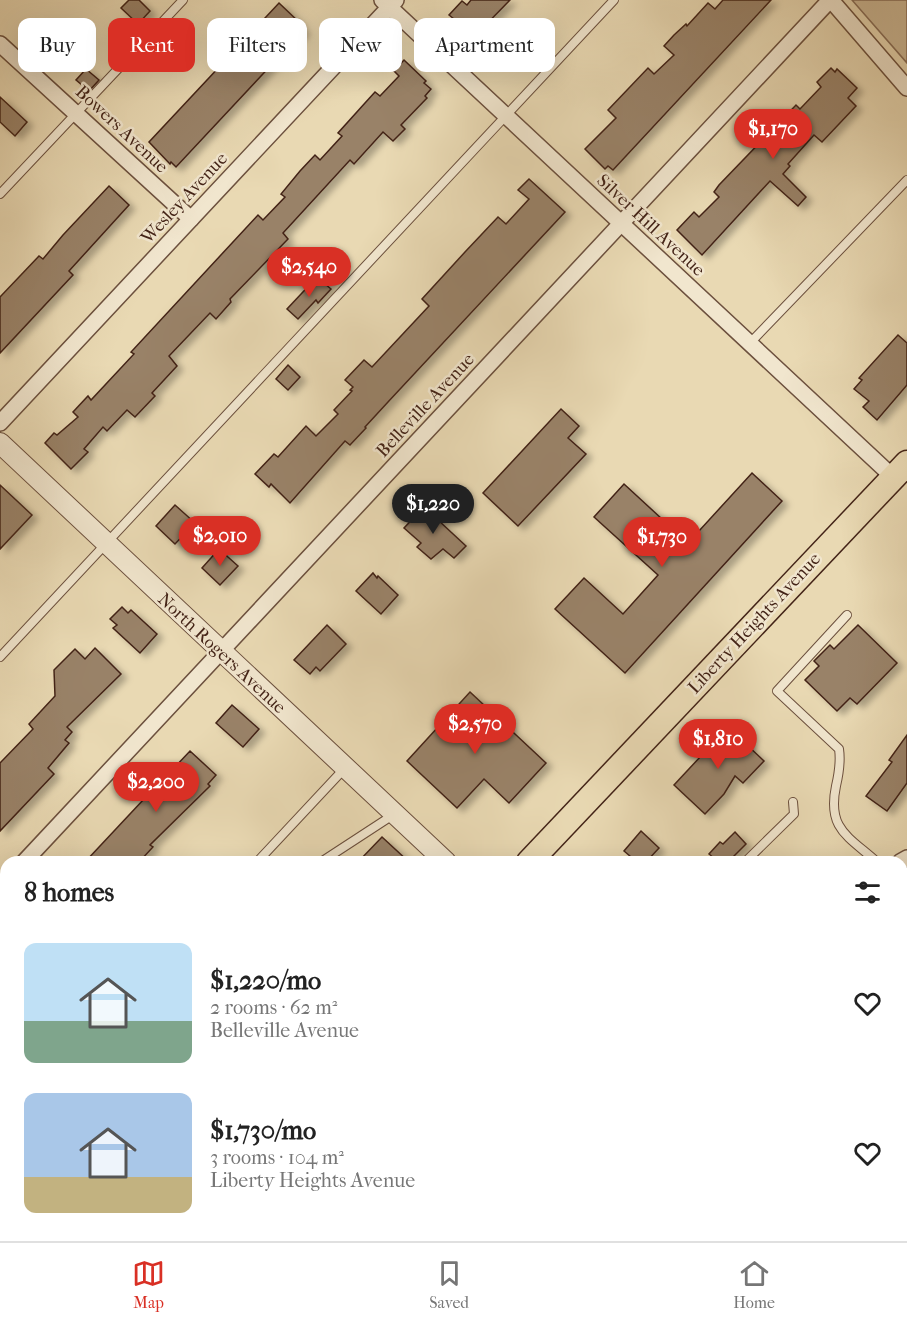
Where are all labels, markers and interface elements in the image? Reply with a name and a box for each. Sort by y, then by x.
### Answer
chip: Buy [18,18,96,72]
chip: Rent [108,18,195,72]
chip: Filters [207,18,307,72]
chip: New [319,18,402,72]
chip: Apartment [414,18,555,72]
street label: Bowers Avenue [71,81,172,178]
pin: $1,170 [724,109,822,160]
text: $1,170 [748,117,798,140]
street label: Wesley Avenue [136,148,232,249]
street label: Silver Hill Avenue [592,170,709,281]
pin: $2,540 [260,247,358,298]
text: $2,540 [281,255,337,278]
street label: Belleville Avenue [372,349,479,462]
pin: $1,220 [384,484,482,535]
text: $1,220 [406,492,460,515]
pin: $2,010 [171,516,269,567]
pin: $1,730 [613,517,711,568]
text: $2,010 [193,524,247,547]
text: $1,730 [637,525,687,548]
street label: Liberty Heights Avenue [684,549,825,698]
street label: North Rogers Avenue [153,589,290,718]
pin: $2,570 [426,704,524,755]
text: $2,570 [448,712,502,735]
pin: $1,810 [669,719,767,770]
text: $1,810 [693,727,743,750]
pin: $2,200 [107,762,205,813]
text: $2,200 [127,770,185,793]
icon: filters [851,876,884,909]
text: 8 homes [24,877,114,908]
text: $1,220/mo [210,965,321,996]
icon: home [72,967,144,1039]
icon: heart [851,987,884,1020]
text: 2 rooms · 62 m² [210,996,337,1019]
text: Belleville Avenue [210,1019,359,1042]
text: $1,730/mo [210,1115,316,1146]
icon: home [72,1117,144,1189]
icon: heart [851,1137,884,1170]
text: 3 rooms · 104 m² [210,1146,344,1169]
text: Liberty Heights Avenue [210,1169,415,1192]
tab: Map [132,1257,165,1312]
tab: Saved [429,1257,469,1312]
tab: Home [733,1257,775,1312]

